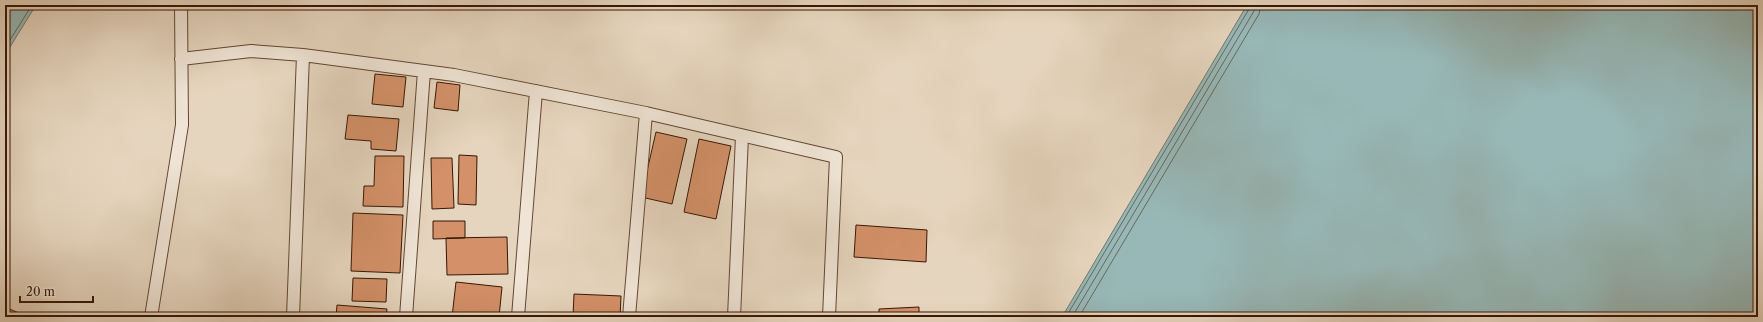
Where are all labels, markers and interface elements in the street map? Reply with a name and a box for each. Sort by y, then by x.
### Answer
scale bar [20,278,93,304]
text: 20 m [26,284,55,299]

